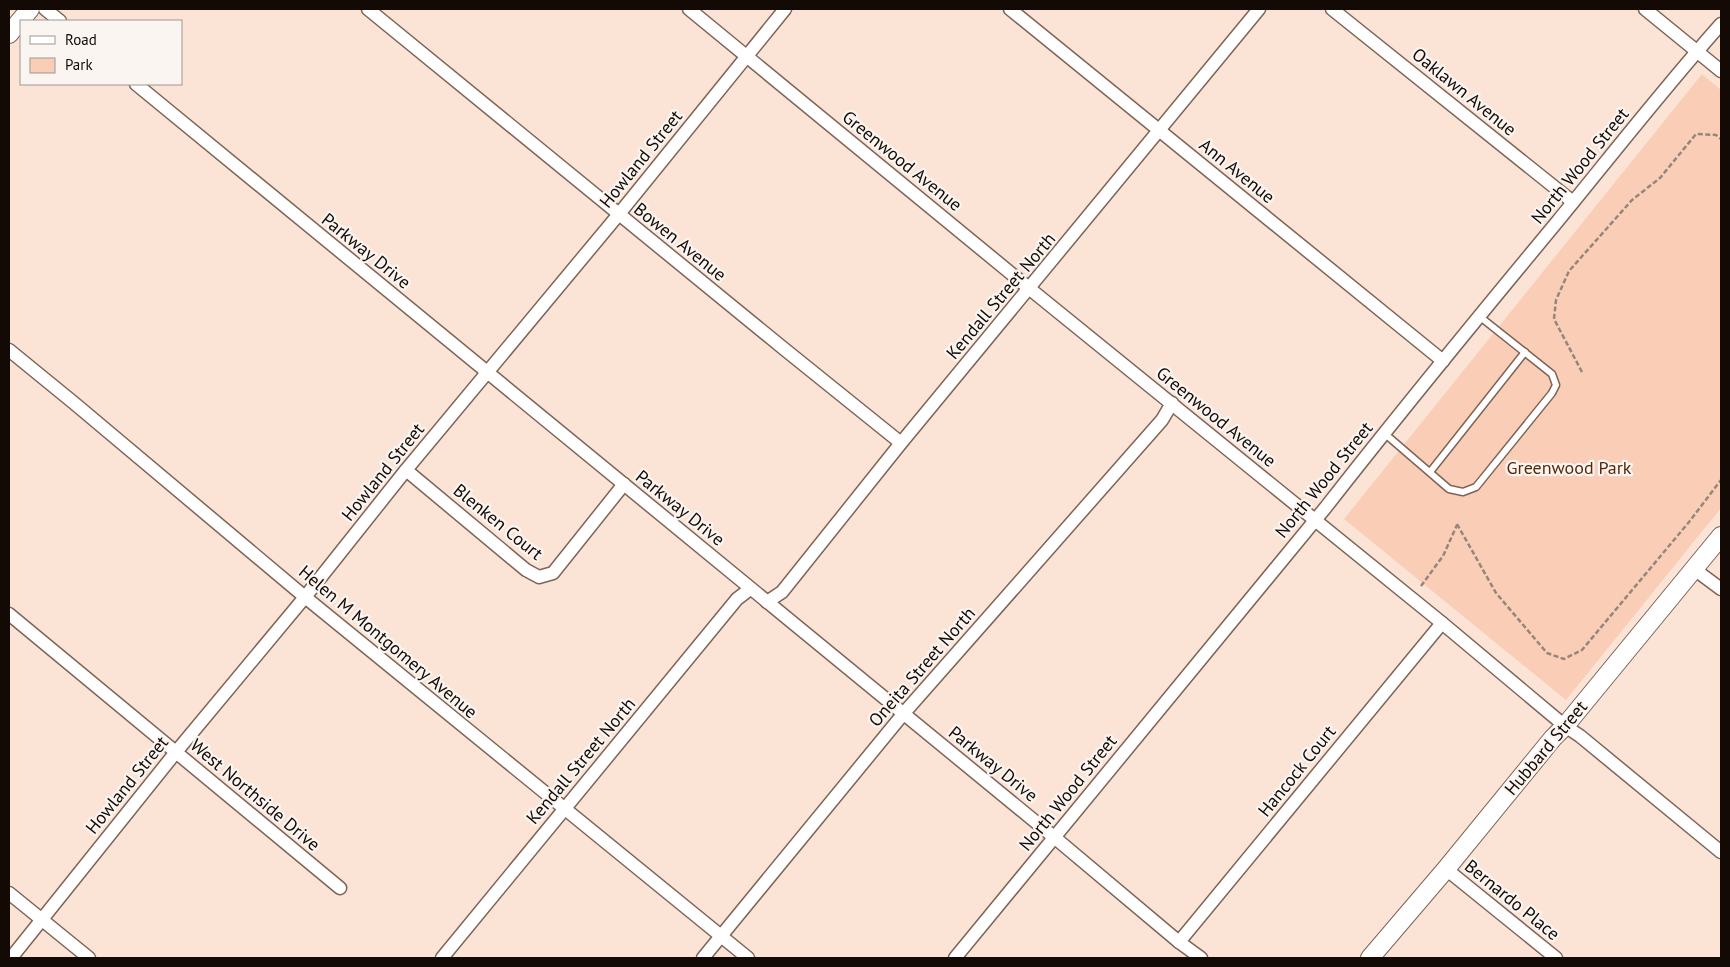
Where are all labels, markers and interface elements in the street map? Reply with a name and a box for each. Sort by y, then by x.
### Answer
legend [20,20,182,85]
text: Road [65,30,97,49]
street label: Oaklawn Avenue [1408,43,1521,141]
text: Park [65,55,93,74]
street label: North Wood Street [1526,103,1633,228]
street label: Howland Street [594,105,687,212]
street label: Greenwood Avenue [838,105,967,216]
street label: Ann Avenue [1195,133,1280,208]
street label: Bowen Avenue [629,197,731,286]
street label: Parkway Drive [317,208,416,294]
street label: Kendall Street North [941,228,1060,364]
street label: Greenwood Avenue [1152,361,1281,472]
street label: North Wood Street [1270,417,1377,542]
street label: Howland Street [336,418,429,525]
park label: Greenwood Park [1507,456,1632,479]
street label: Parkway Drive [631,465,730,551]
street label: Blenken Court [449,478,548,565]
street label: Helen M Montgomery Avenue [294,560,482,723]
street label: Oneita Street North [863,602,980,731]
street label: Kendall Street North [521,693,640,829]
street label: Hubbard Street [1499,696,1592,800]
street label: Hancock Court [1253,720,1340,821]
street label: Parkway Drive [944,721,1043,807]
street label: North Wood Street [1014,730,1121,855]
street label: Howland Street [80,731,173,838]
street label: West Northside Drive [186,734,325,856]
street label: Bernardo Place [1460,854,1565,945]

